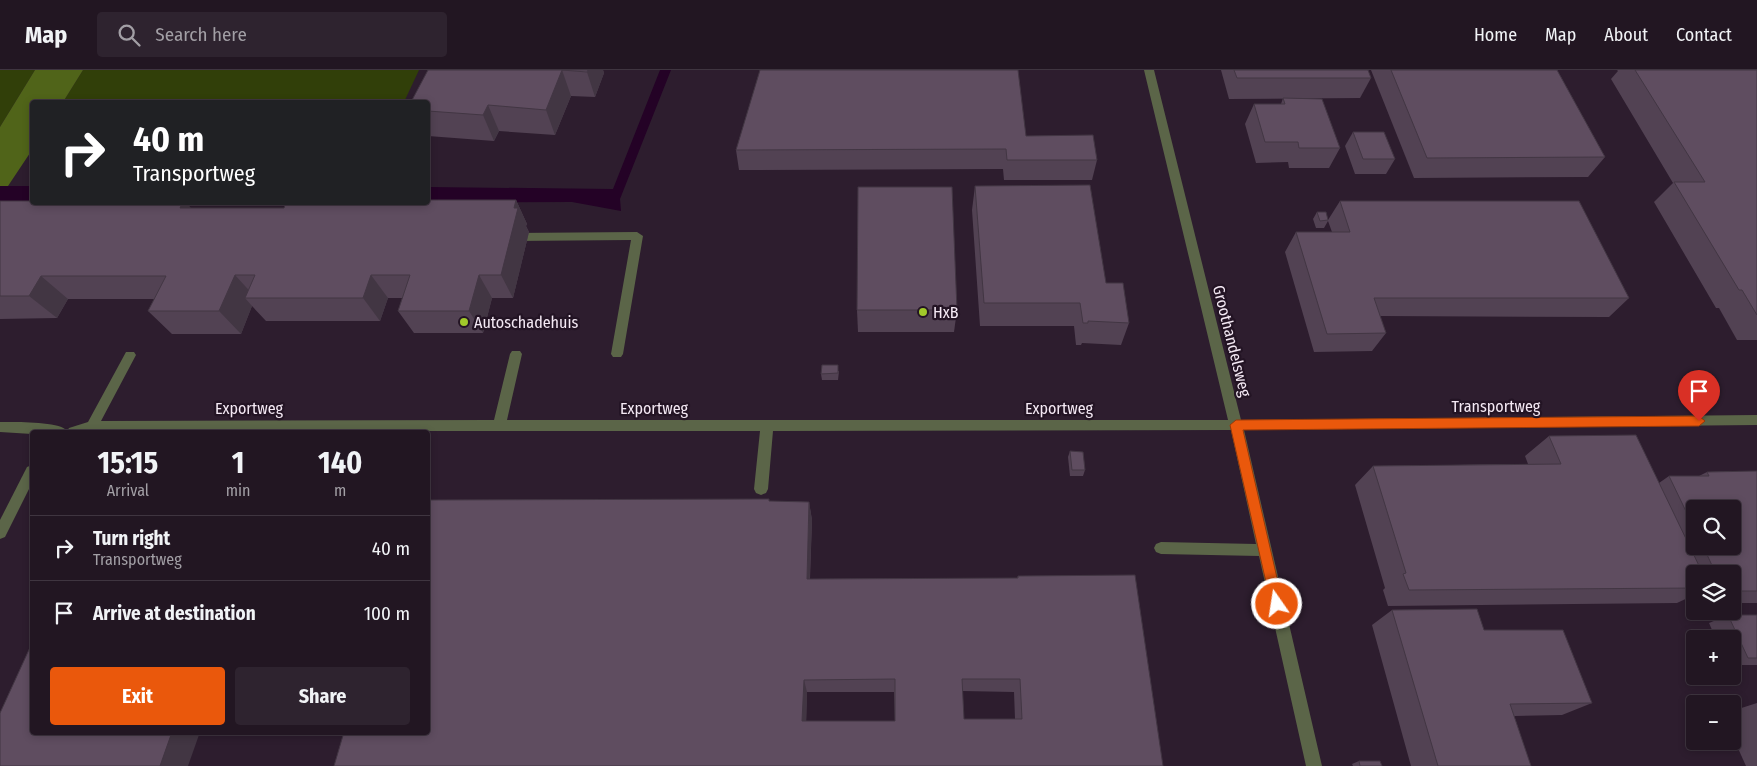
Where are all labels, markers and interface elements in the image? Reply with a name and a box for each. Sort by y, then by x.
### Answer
search box [97,12,447,57]
text: Map [25,21,67,49]
icon: search [115,21,143,49]
text: Search here [155,23,247,46]
text: Home [1474,24,1517,46]
text: Map [1545,24,1576,46]
text: About [1604,24,1648,46]
text: Contact [1676,24,1732,46]
text: 40 m [133,118,204,160]
icon: right [50,120,115,185]
text: Transportweg [133,160,255,187]
street label: Groothandelsweg [1209,283,1255,399]
place label: HxB [933,303,959,322]
marker: HxB [917,306,929,318]
place label: Autoschadehuis [474,313,578,332]
marker: Autoschadehuis [458,316,470,328]
pin [1678,370,1720,421]
icon: arrive [1685,377,1713,405]
street label: Transportweg [1452,397,1541,416]
street label: Exportweg [215,399,284,418]
street label: Exportweg [620,399,689,418]
street label: Exportweg [1025,399,1094,418]
text: 15:15 [98,445,158,481]
text: 1 [232,445,244,481]
text: 140 [318,445,362,481]
text: Arrival [107,481,149,500]
text: min [226,481,250,500]
text: m [334,481,346,500]
map controls [1686,500,1741,750]
button: search [1686,500,1741,555]
text: Turn right [93,527,170,550]
icon: right [50,534,78,562]
text: 40 m [372,537,410,560]
text: Transportweg [93,550,182,569]
button: layers [1686,565,1741,620]
position arrow [1250,577,1302,629]
icon: arrive [50,599,78,627]
text: Arrive at destination [93,602,256,625]
text: 100 m [364,602,410,625]
button: + [1686,630,1741,685]
button: Exit [50,667,225,725]
button: Share [235,667,410,725]
button: − [1686,695,1741,750]

